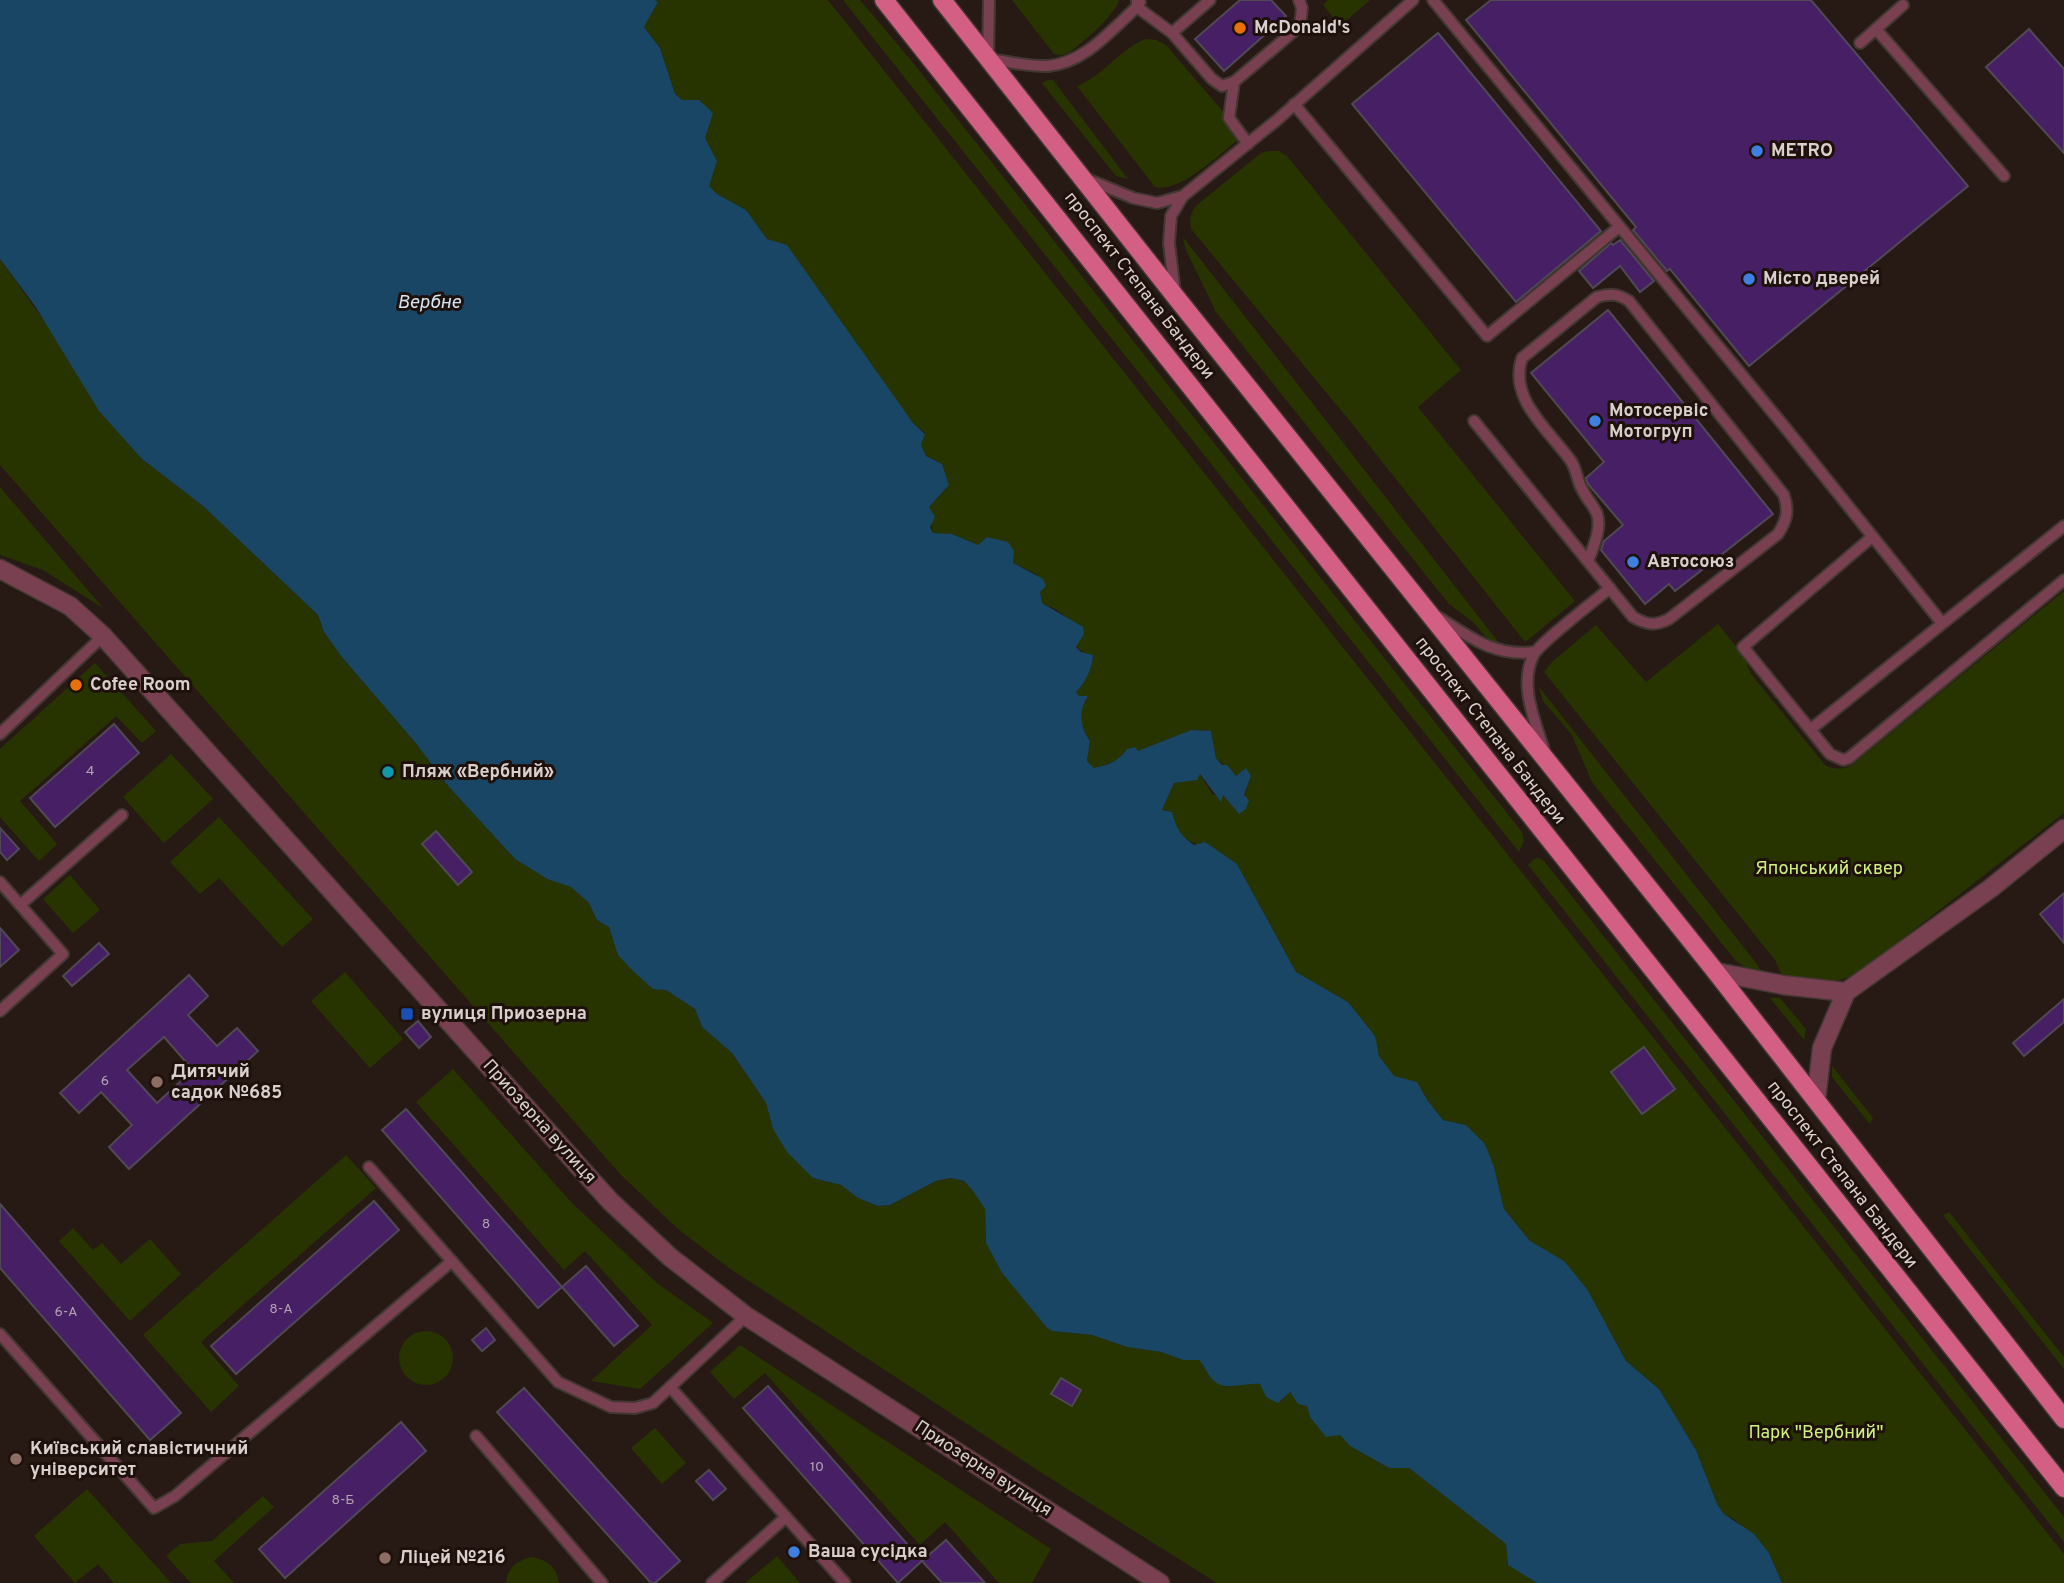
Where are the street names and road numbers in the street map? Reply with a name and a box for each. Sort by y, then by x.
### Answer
street label: проспект Степана Бандери [1059,187,1219,385]
street label: проспект Степана Бандери [1410,632,1570,830]
street label: Приозерна вулиця [477,1055,601,1189]
street label: проспект Степана Бандери [1762,1076,1922,1274]
street label: Приозерна вулиця [910,1416,1056,1522]

